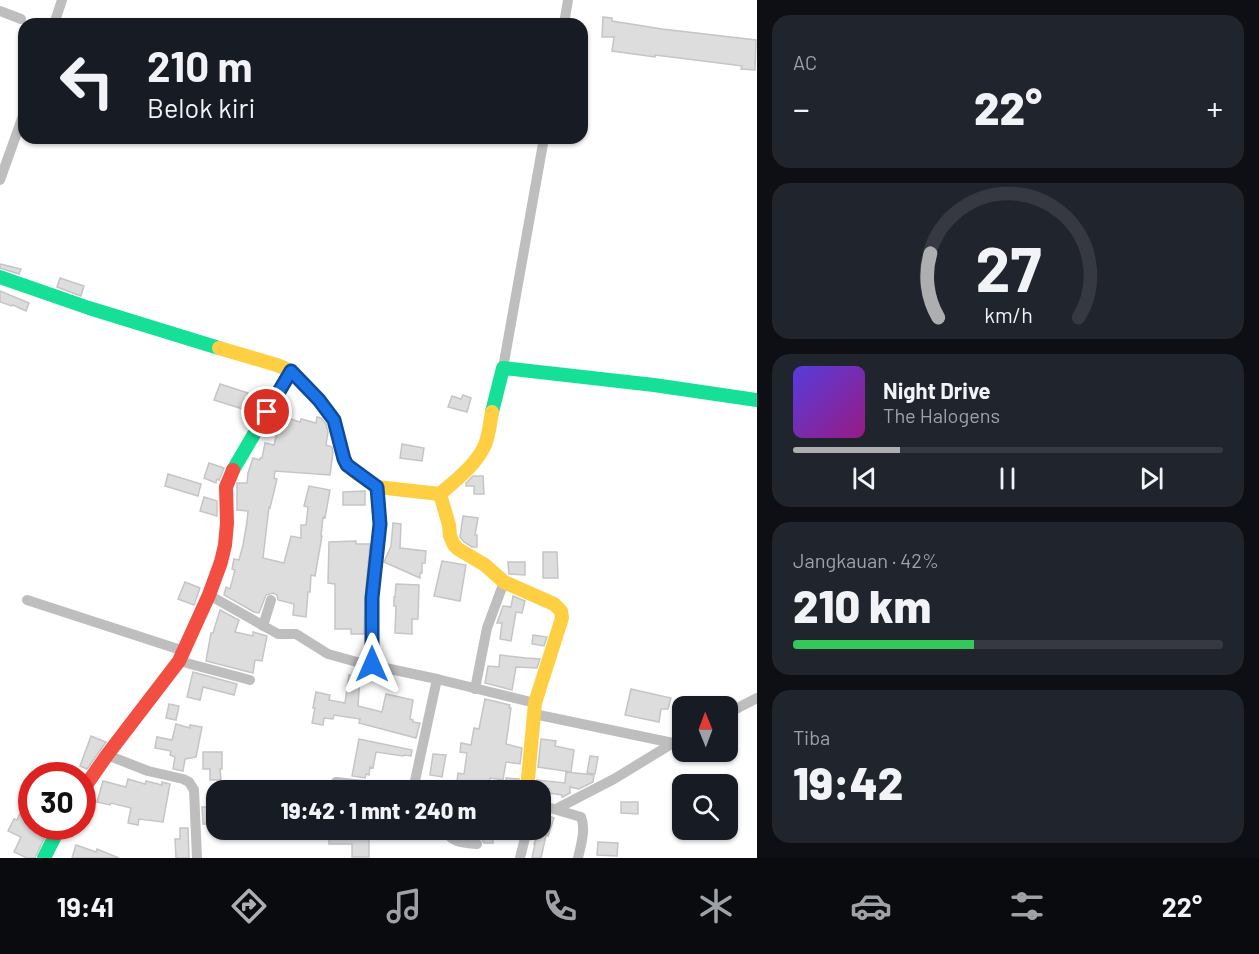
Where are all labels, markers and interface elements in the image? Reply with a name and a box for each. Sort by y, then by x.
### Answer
text: 210 m [147,40,253,90]
icon: left [48,42,126,120]
text: AC [793,50,817,74]
text: 22° [974,80,1042,134]
text: − [793,88,810,128]
text: + [1206,88,1223,128]
text: Belok kiri [147,91,255,123]
text: 27 [975,230,1041,304]
text: km/h [984,302,1032,327]
text: Night Drive [883,377,991,403]
pin [241,386,292,437]
icon: arrive [250,395,283,428]
text: The Halogens [883,403,1000,427]
icon: previous [848,462,881,495]
icon: pause [991,462,1024,495]
icon: next [1135,462,1168,495]
text: Jangkauan · 42% [793,548,939,572]
text: 210 km [793,578,931,632]
position arrow [340,632,404,696]
north arrow [672,696,738,762]
map controls [672,696,738,840]
text: Tiba [793,725,830,749]
text: 19:42 [793,755,903,809]
speed limit sign: 30 [18,762,96,840]
button: search [672,774,738,840]
text: 19:42 · 1 mnt · 240 m [281,797,476,823]
icon: directions [228,885,270,927]
icon: music [383,885,425,927]
icon: phone [539,885,581,927]
icon: climate [695,885,737,927]
icon: car [850,885,892,927]
icon: filters [1006,885,1048,927]
text: 19:41 [57,890,114,922]
text: 22° [1162,890,1202,922]

